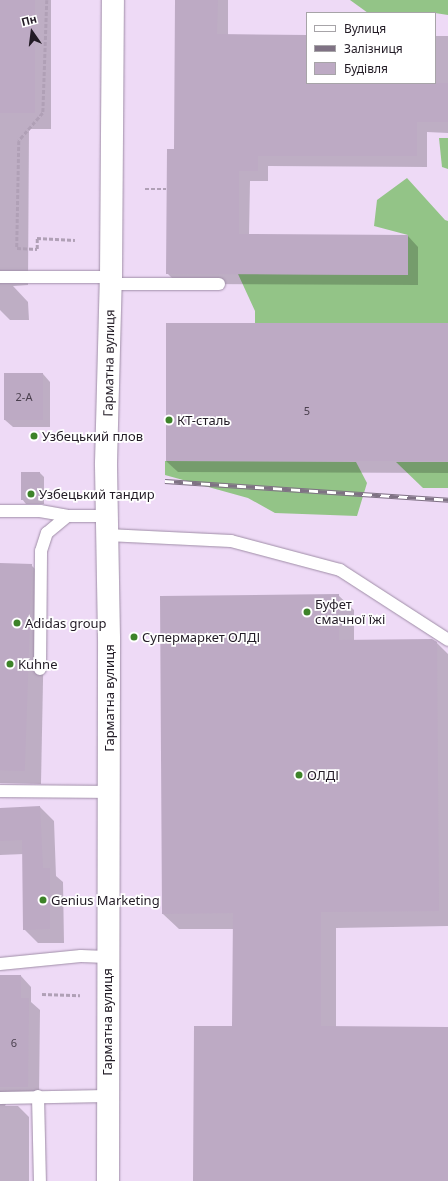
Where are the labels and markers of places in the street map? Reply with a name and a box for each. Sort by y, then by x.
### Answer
place label: КТ-сталь [177,412,230,428]
marker: КТ-сталь [164,415,174,425]
place label: Узбецький плов [42,428,143,444]
marker: Узбецький плов [29,431,39,441]
place label: Узбецький тандир [39,486,155,502]
marker: Узбецький тандир [26,489,36,499]
place label: Буфет смачної їжі [315,597,385,628]
marker: Буфет смачної їжі [302,607,312,617]
place label: Adidas group [25,615,107,631]
marker: Adidas group [12,618,22,628]
place label: Супермаркет ОЛДІ [142,629,260,645]
marker: Супермаркет ОЛДІ [129,632,139,642]
place label: Kuhne [18,656,57,672]
marker: Kuhne [5,659,15,669]
place label: ОЛДІ [307,767,339,783]
marker: ОЛДІ [294,770,304,780]
place label: Genius Marketing [51,892,160,908]
marker: Genius Marketing [38,895,48,905]

